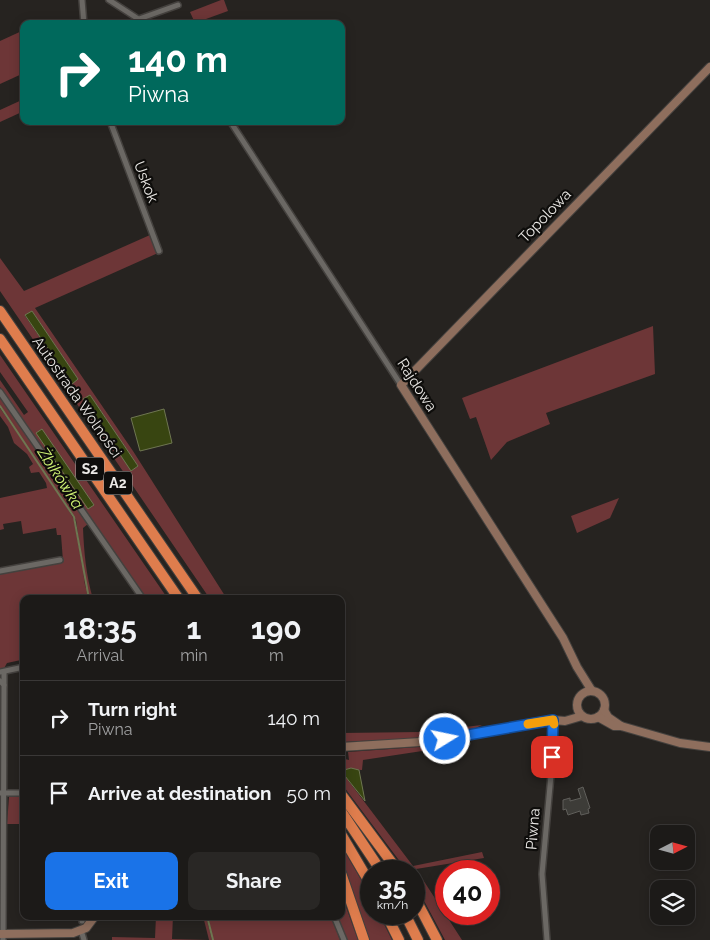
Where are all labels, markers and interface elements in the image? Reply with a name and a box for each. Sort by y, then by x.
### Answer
text: 140 m [128,39,228,80]
icon: right [45,40,110,105]
text: Piwna [128,81,189,107]
street label: Uskok [130,159,162,205]
street label: Topolowa [515,185,575,247]
street label: Autostrada Wolności [29,333,125,461]
street label: Rajdowa [393,355,441,415]
water label: Żbikówka [33,442,89,513]
road number: S2 [76,458,104,480]
road number: A2 [104,472,132,494]
text: 18:35 [63,611,137,646]
text: 1 [186,611,201,646]
text: 190 [251,611,302,646]
text: Arrival [77,646,124,665]
text: min [180,646,208,665]
text: m [269,646,284,665]
text: Turn right [88,698,177,720]
icon: right [45,704,73,732]
text: 140 m [268,707,320,729]
position arrow [418,712,470,764]
text: Piwna [88,720,133,739]
pin [531,736,573,778]
icon: arrive [538,743,566,771]
icon: arrive [45,779,73,807]
text: Arrive at destination [88,782,272,804]
text: 50 m [287,782,331,804]
street label: Piwna [522,807,544,851]
north arrow [650,825,695,870]
map controls [650,825,695,925]
button: Exit [45,852,178,910]
button: Share [188,852,320,910]
speed limit sign: 40 [435,860,500,925]
text: 35 [379,871,406,901]
button: layers [650,880,695,925]
text: km/h [377,898,408,912]

